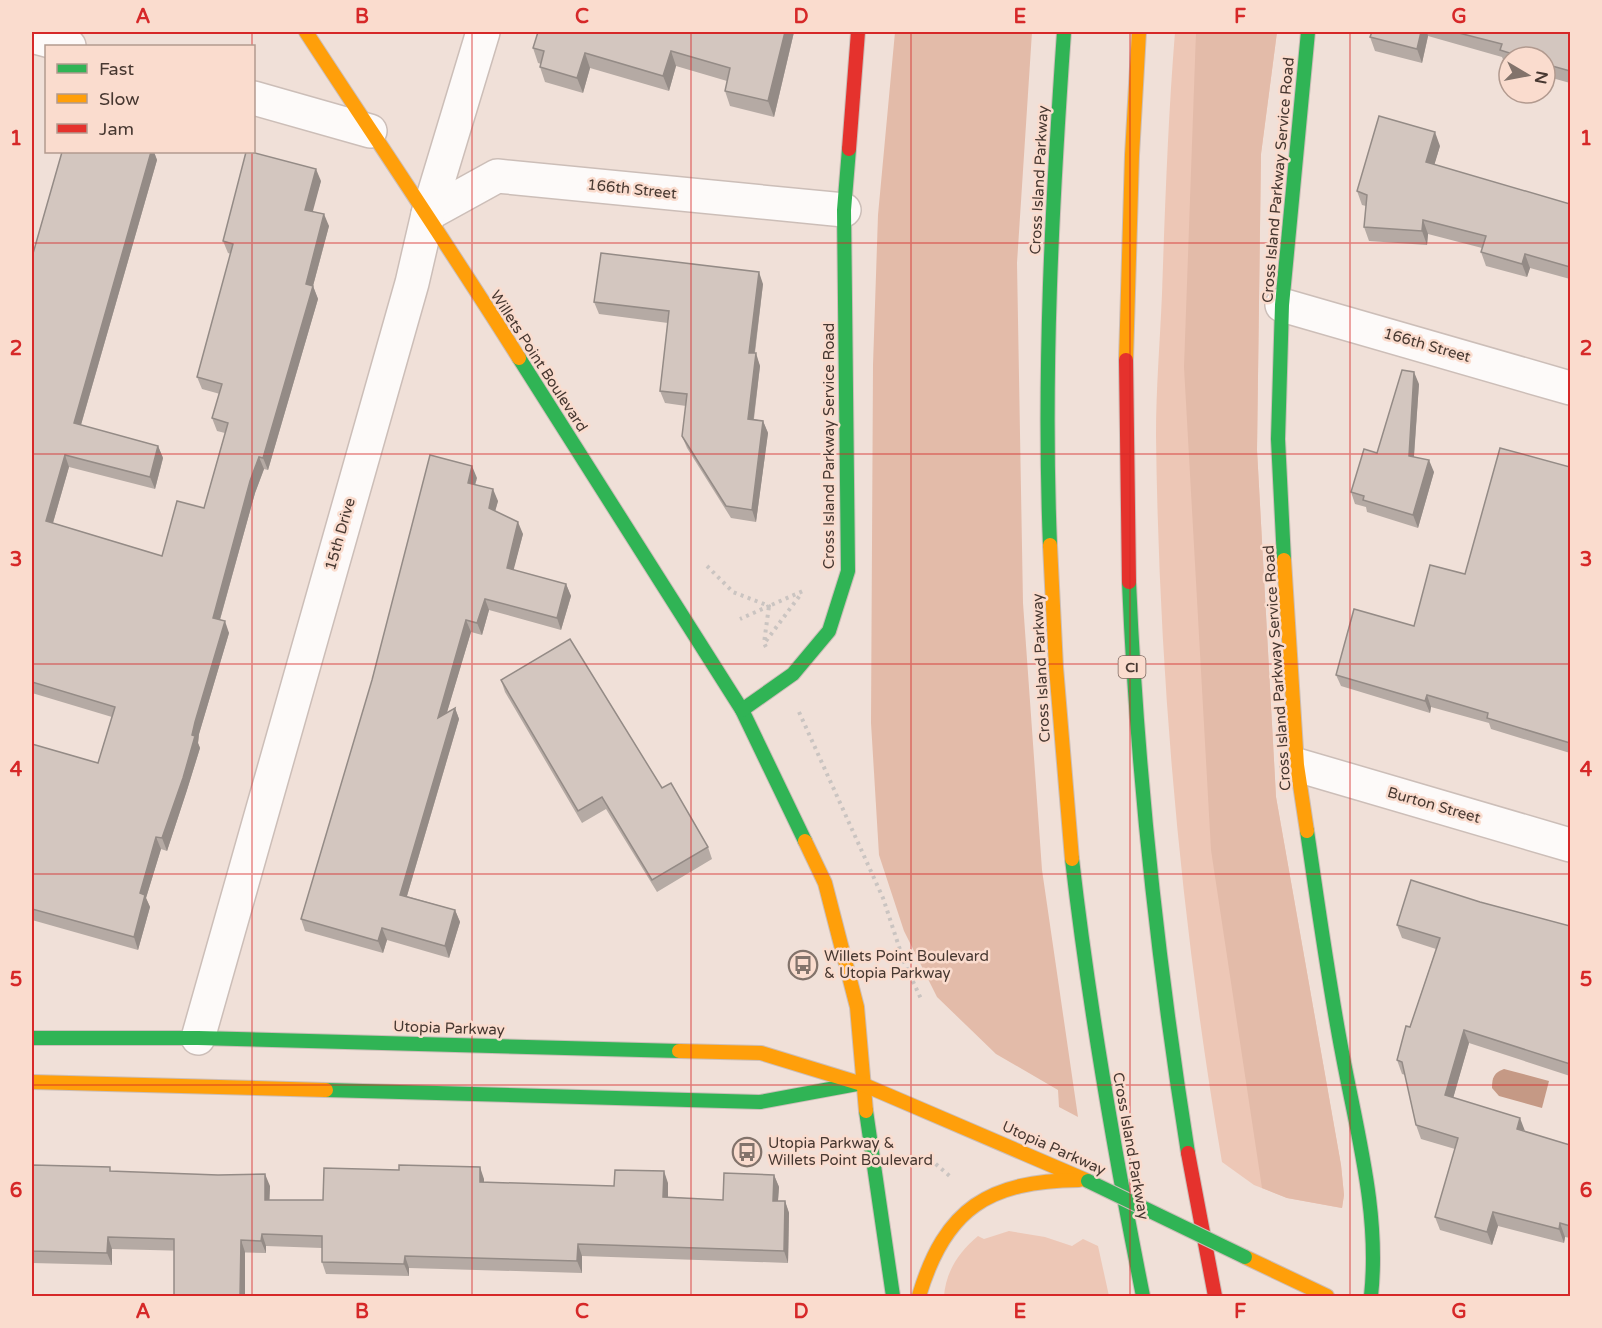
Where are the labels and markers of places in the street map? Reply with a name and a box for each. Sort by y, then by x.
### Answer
place label: Willets Point Boulevard & Utopia Parkway [824,947,989,982]
bus stop icon: Willets Point Boulevard & Utopia Parkway [787,949,819,981]
place label: Utopia Parkway & Willets Point Boulevard [768,1134,933,1169]
bus stop icon: Utopia Parkway & Willets Point Boulevard [731,1136,763,1168]

